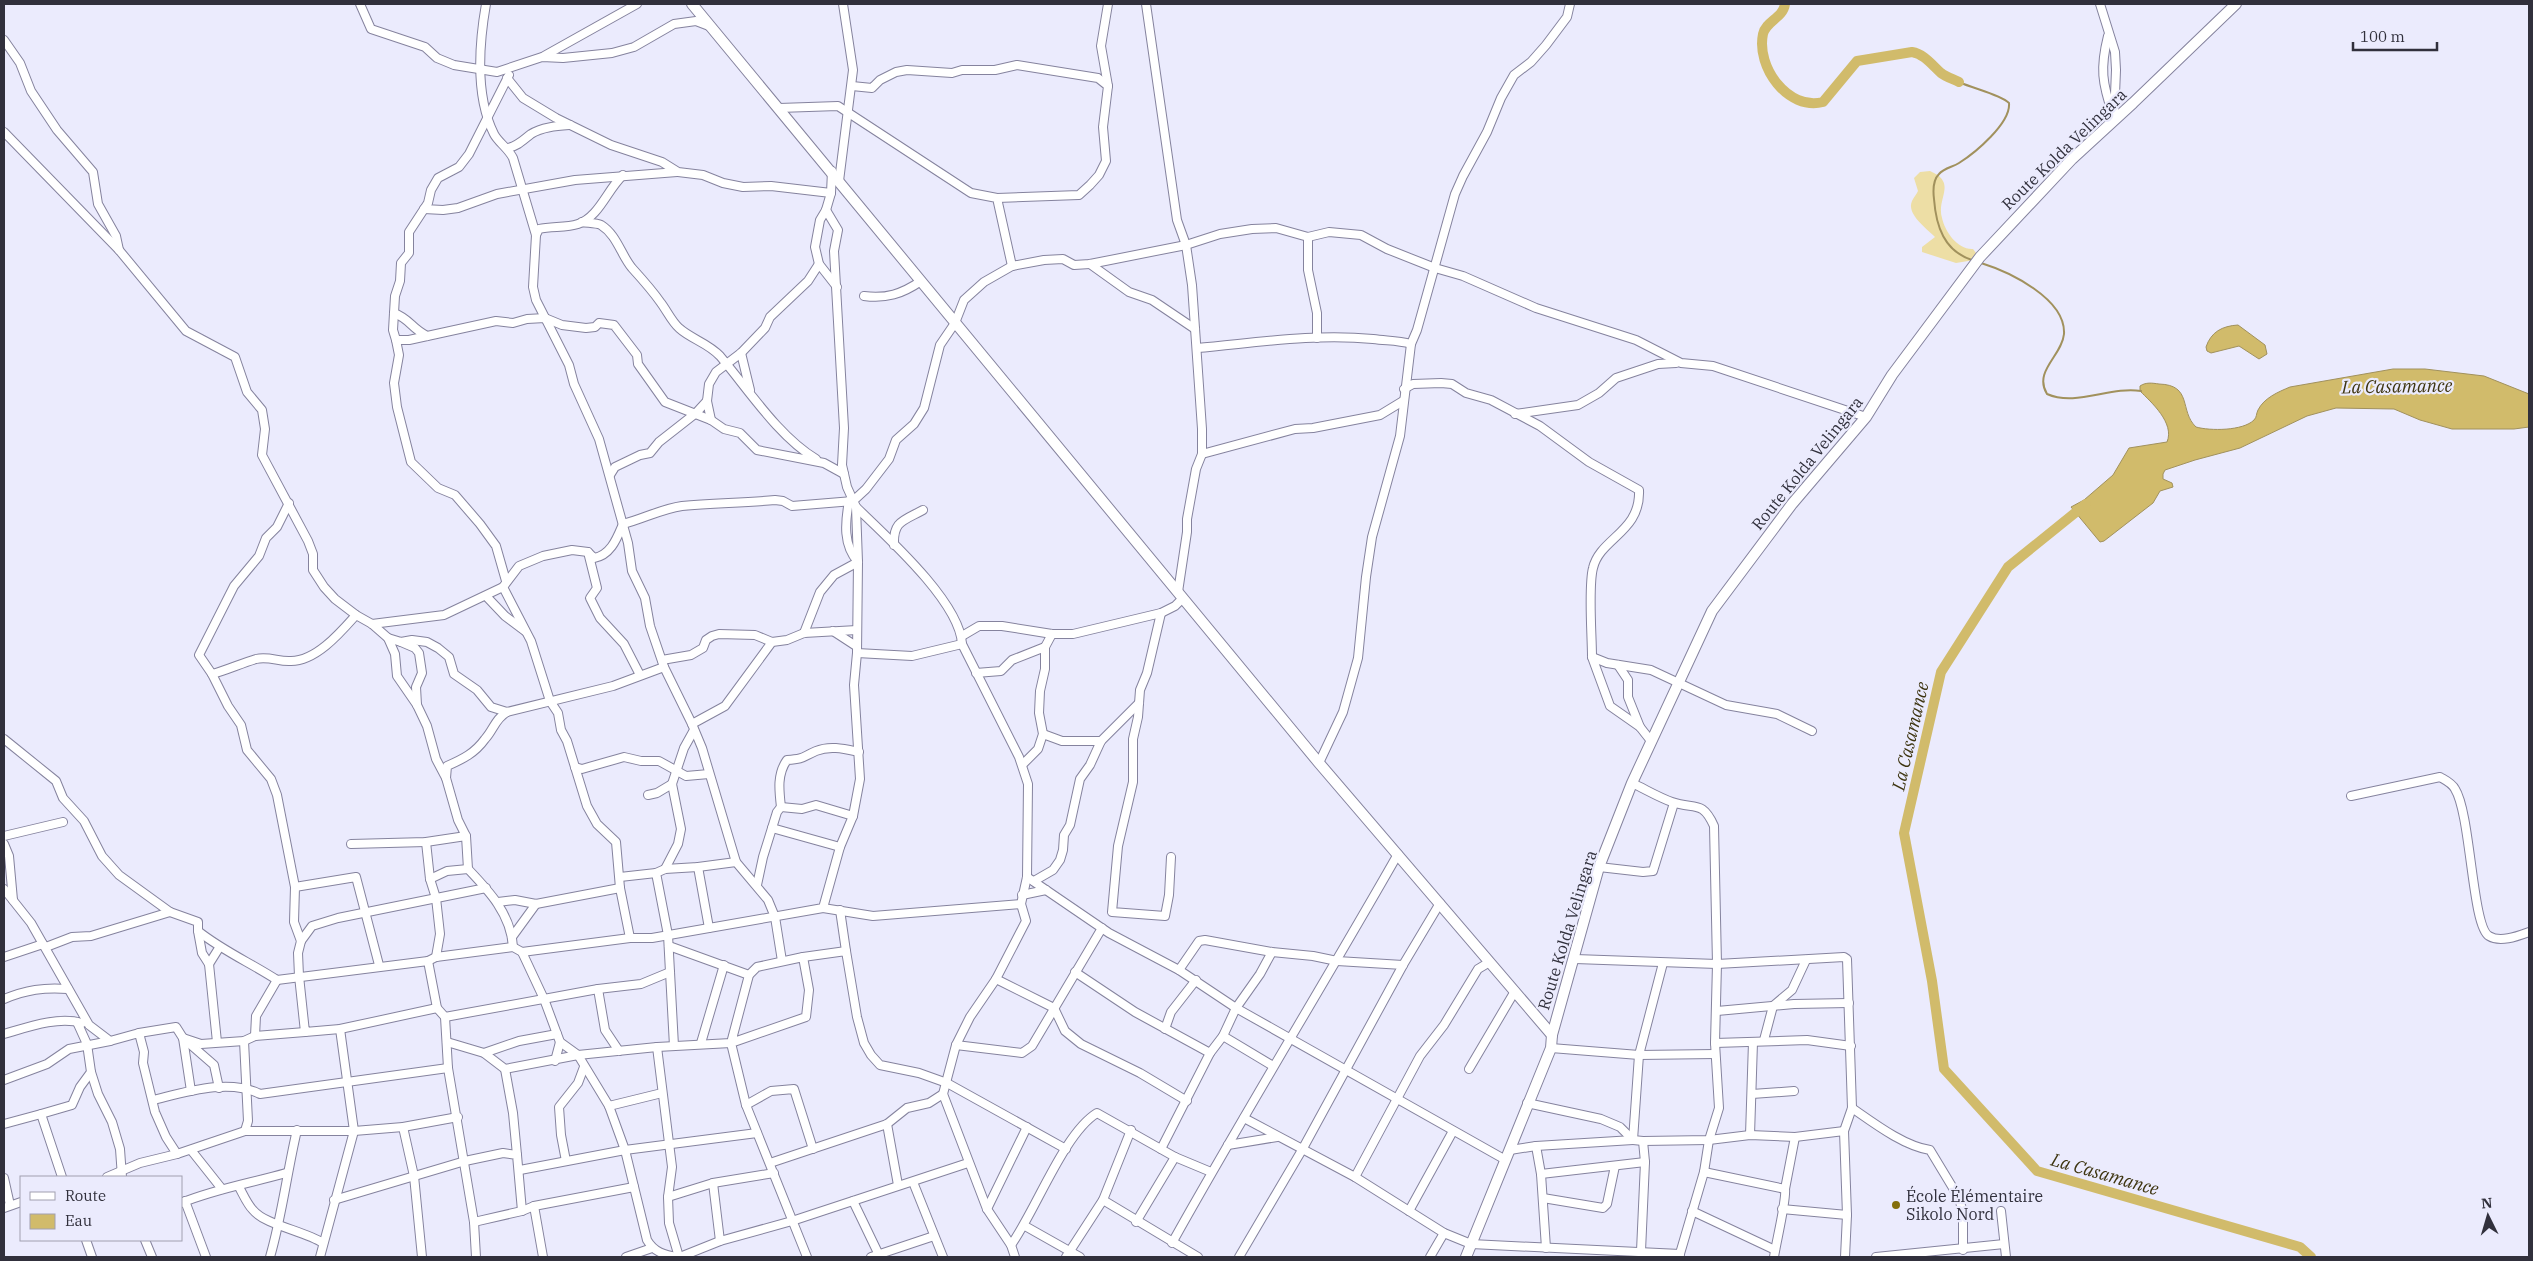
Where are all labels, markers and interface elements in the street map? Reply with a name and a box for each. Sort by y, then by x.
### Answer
scale bar [2353,20,2437,52]
text: 100 m [2360,27,2405,46]
street label: Route Kolda Velingara [1997,84,2131,214]
water label: La Casamance [2340,374,2453,398]
street label: Route Kolda Velingara [1747,392,1867,534]
water label: La Casamance [1886,679,1934,793]
street label: Route Kolda Velingara [1533,848,1601,1012]
water label: La Casamance [2048,1147,2161,1200]
legend [20,1176,182,1241]
place label: École Élémentaire Sikolo Nord [1906,1185,2043,1224]
text: Route [65,1186,106,1205]
north arrow [2463,1191,2513,1241]
text: N [2481,1194,2493,1212]
marker: École Élémentaire Sikolo Nord [1890,1199,1902,1211]
text: Eau [65,1211,92,1230]

